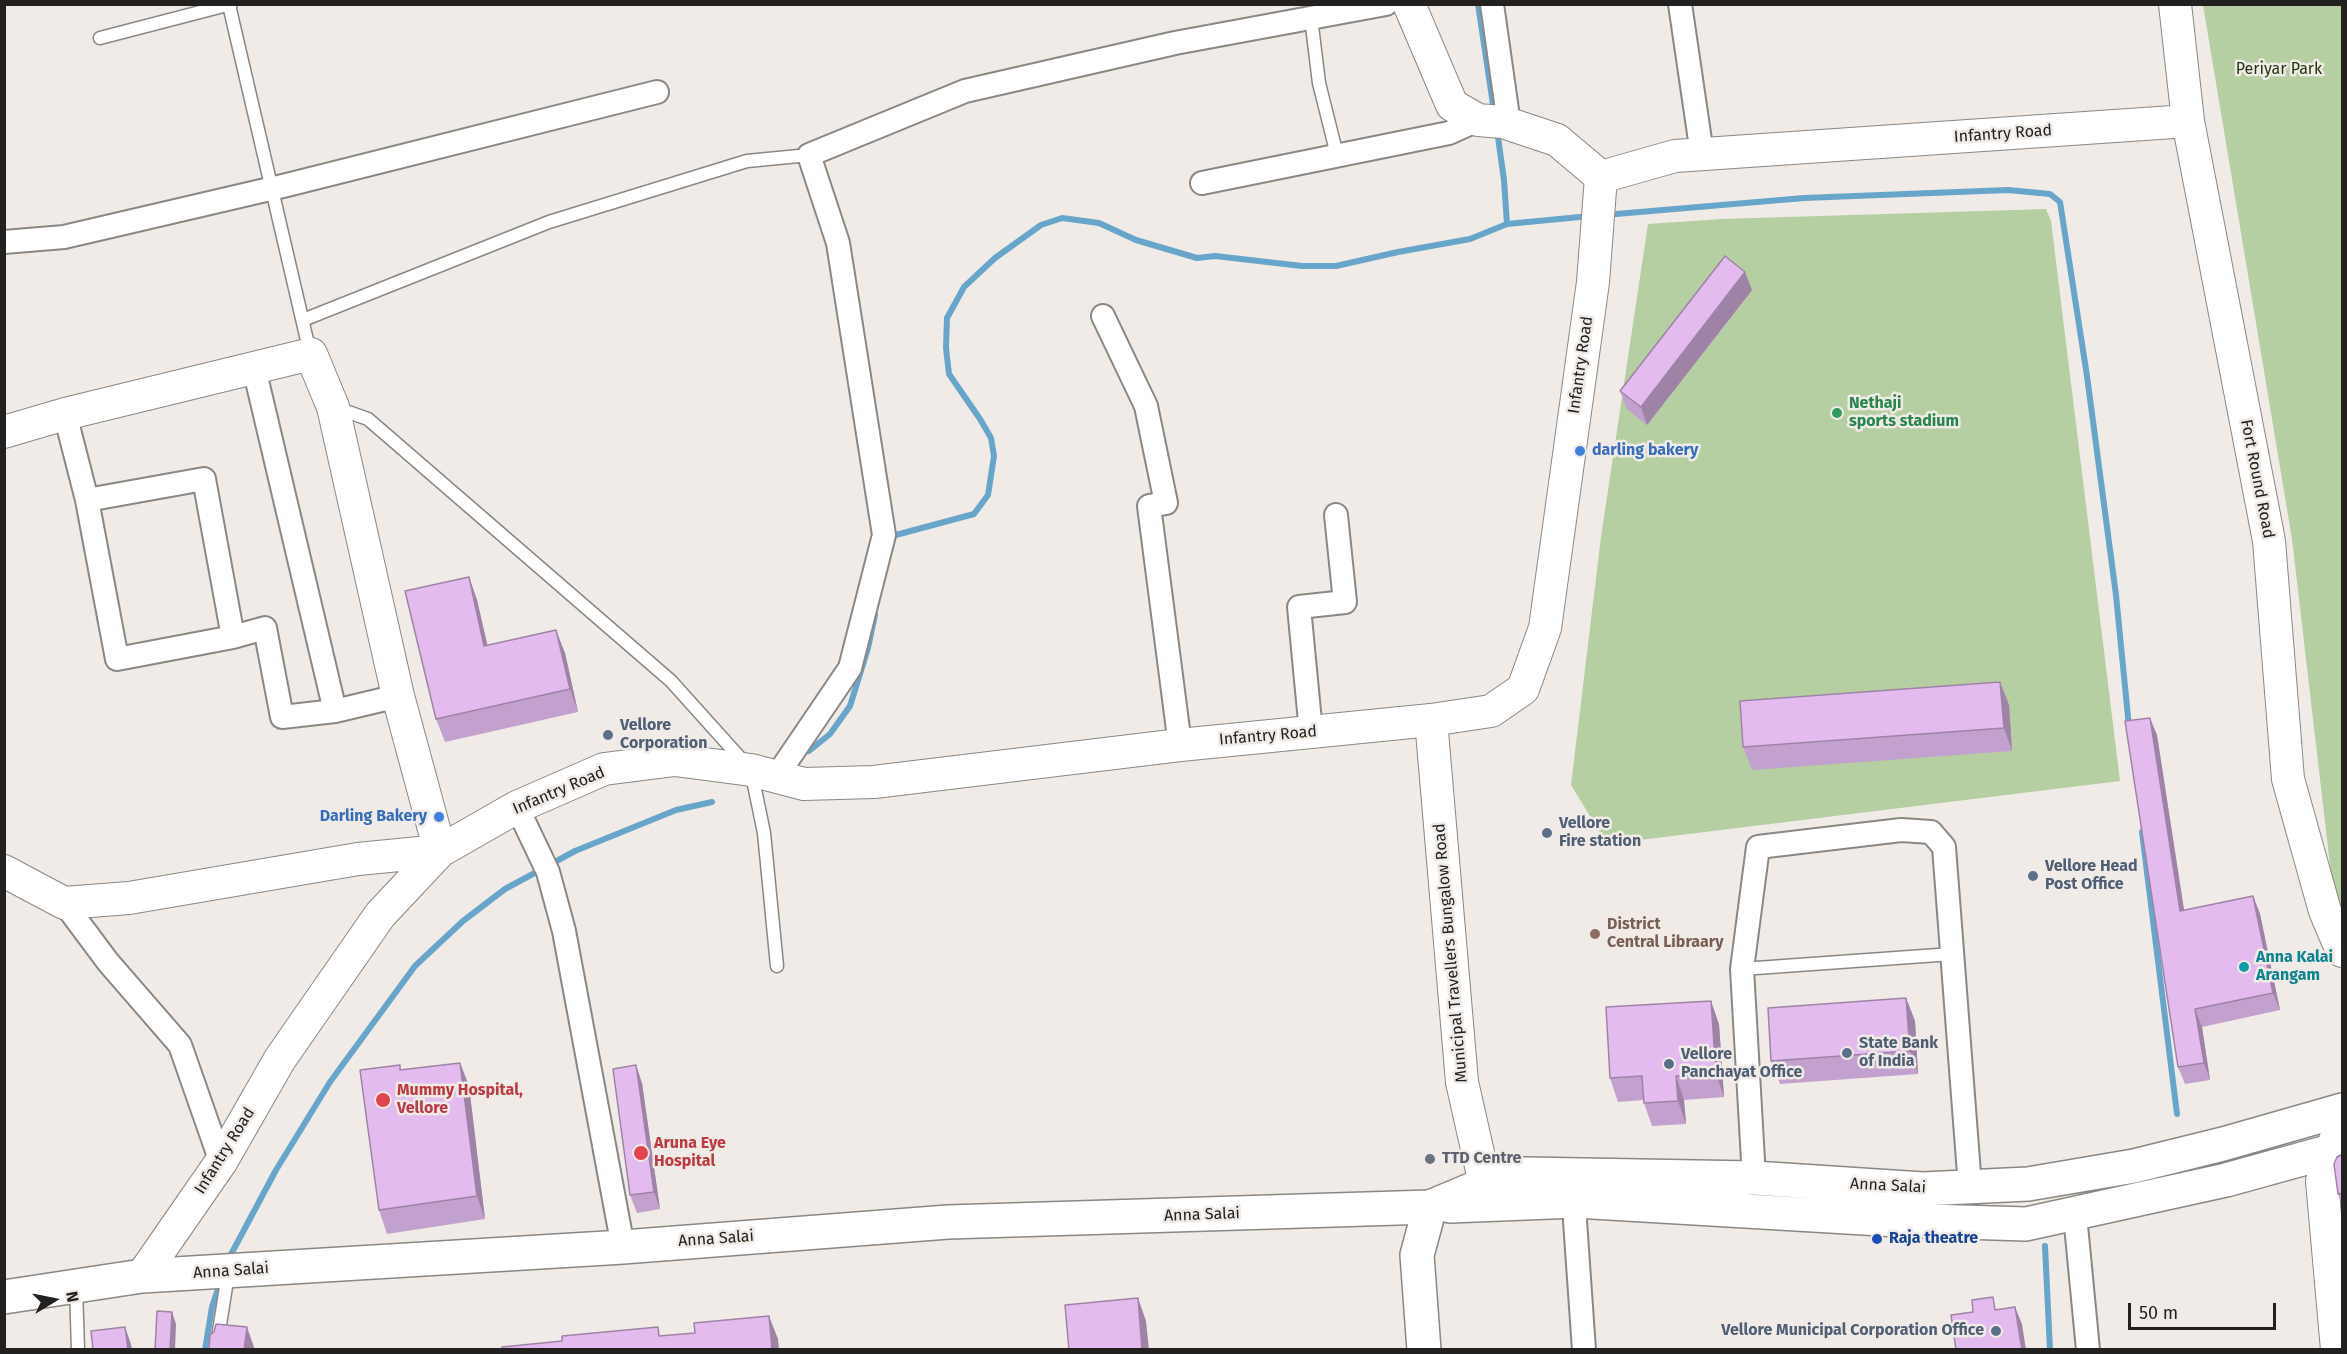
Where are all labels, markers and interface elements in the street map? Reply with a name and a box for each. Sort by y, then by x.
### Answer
park label: Periyar Park [2236,60,2322,80]
street label: Infantry Road [1953,121,2053,147]
street label: Infantry Road [1565,315,1597,415]
place label: Nethaji sports stadium [1849,394,1959,432]
marker: Nethaji sports stadium [1830,406,1844,420]
street label: Fort Round Road [2236,418,2278,540]
place label: darling bakery [1592,441,1698,461]
marker: darling bakery [1573,444,1587,458]
place label: Vellore Corporation [620,716,707,754]
street label: Infantry Road [1218,722,1318,750]
marker: Vellore Corporation [601,728,615,742]
street label: Infantry Road [510,763,608,819]
place label: Darling Bakery [320,807,427,827]
marker: Darling Bakery [432,810,446,824]
place label: Vellore Fire station [1559,814,1641,852]
street label: Municipal Travellers Bungalow Road [1430,823,1472,1083]
marker: Vellore Fire station [1540,826,1554,840]
place label: Vellore Head Post Office [2045,857,2138,895]
marker: Vellore Head Post Office [2026,869,2040,883]
place label: District Central Libraary [1607,915,1723,953]
marker: District Central Libraary [1588,927,1602,941]
place label: Anna Kalai Arangam [2256,948,2333,986]
marker: Anna Kalai Arangam [2237,960,2251,974]
place label: State Bank of India [1859,1034,1938,1072]
place label: Vellore Panchayat Office [1681,1045,1802,1083]
marker: State Bank of India [1840,1046,1854,1060]
marker: Vellore Panchayat Office [1662,1057,1676,1071]
place label: Mummy Hospital, Vellore [397,1081,523,1119]
marker: Mummy Hospital, Vellore [374,1091,392,1109]
street label: Infantry Road [191,1104,259,1198]
place label: Aruna Eye Hospital [654,1134,726,1172]
marker: Aruna Eye Hospital [632,1144,650,1162]
place label: TTD Centre [1442,1149,1521,1169]
marker: TTD Centre [1423,1152,1437,1166]
street label: Anna Salai [1850,1174,1926,1198]
street label: Anna Salai [1164,1204,1240,1226]
street label: Anna Salai [677,1227,755,1251]
place label: Raja theatre [1889,1229,1978,1249]
marker: Raja theatre [1870,1232,1884,1246]
street label: Anna Salai [192,1259,270,1283]
north arrow [24,1270,84,1330]
text: N [62,1290,82,1304]
scale bar [2131,1291,2280,1329]
text: 50 m [2139,1302,2178,1324]
place label: Vellore Municipal Corporation Office [1721,1321,1984,1341]
marker: Vellore Municipal Corporation Office [1989,1324,2003,1338]

